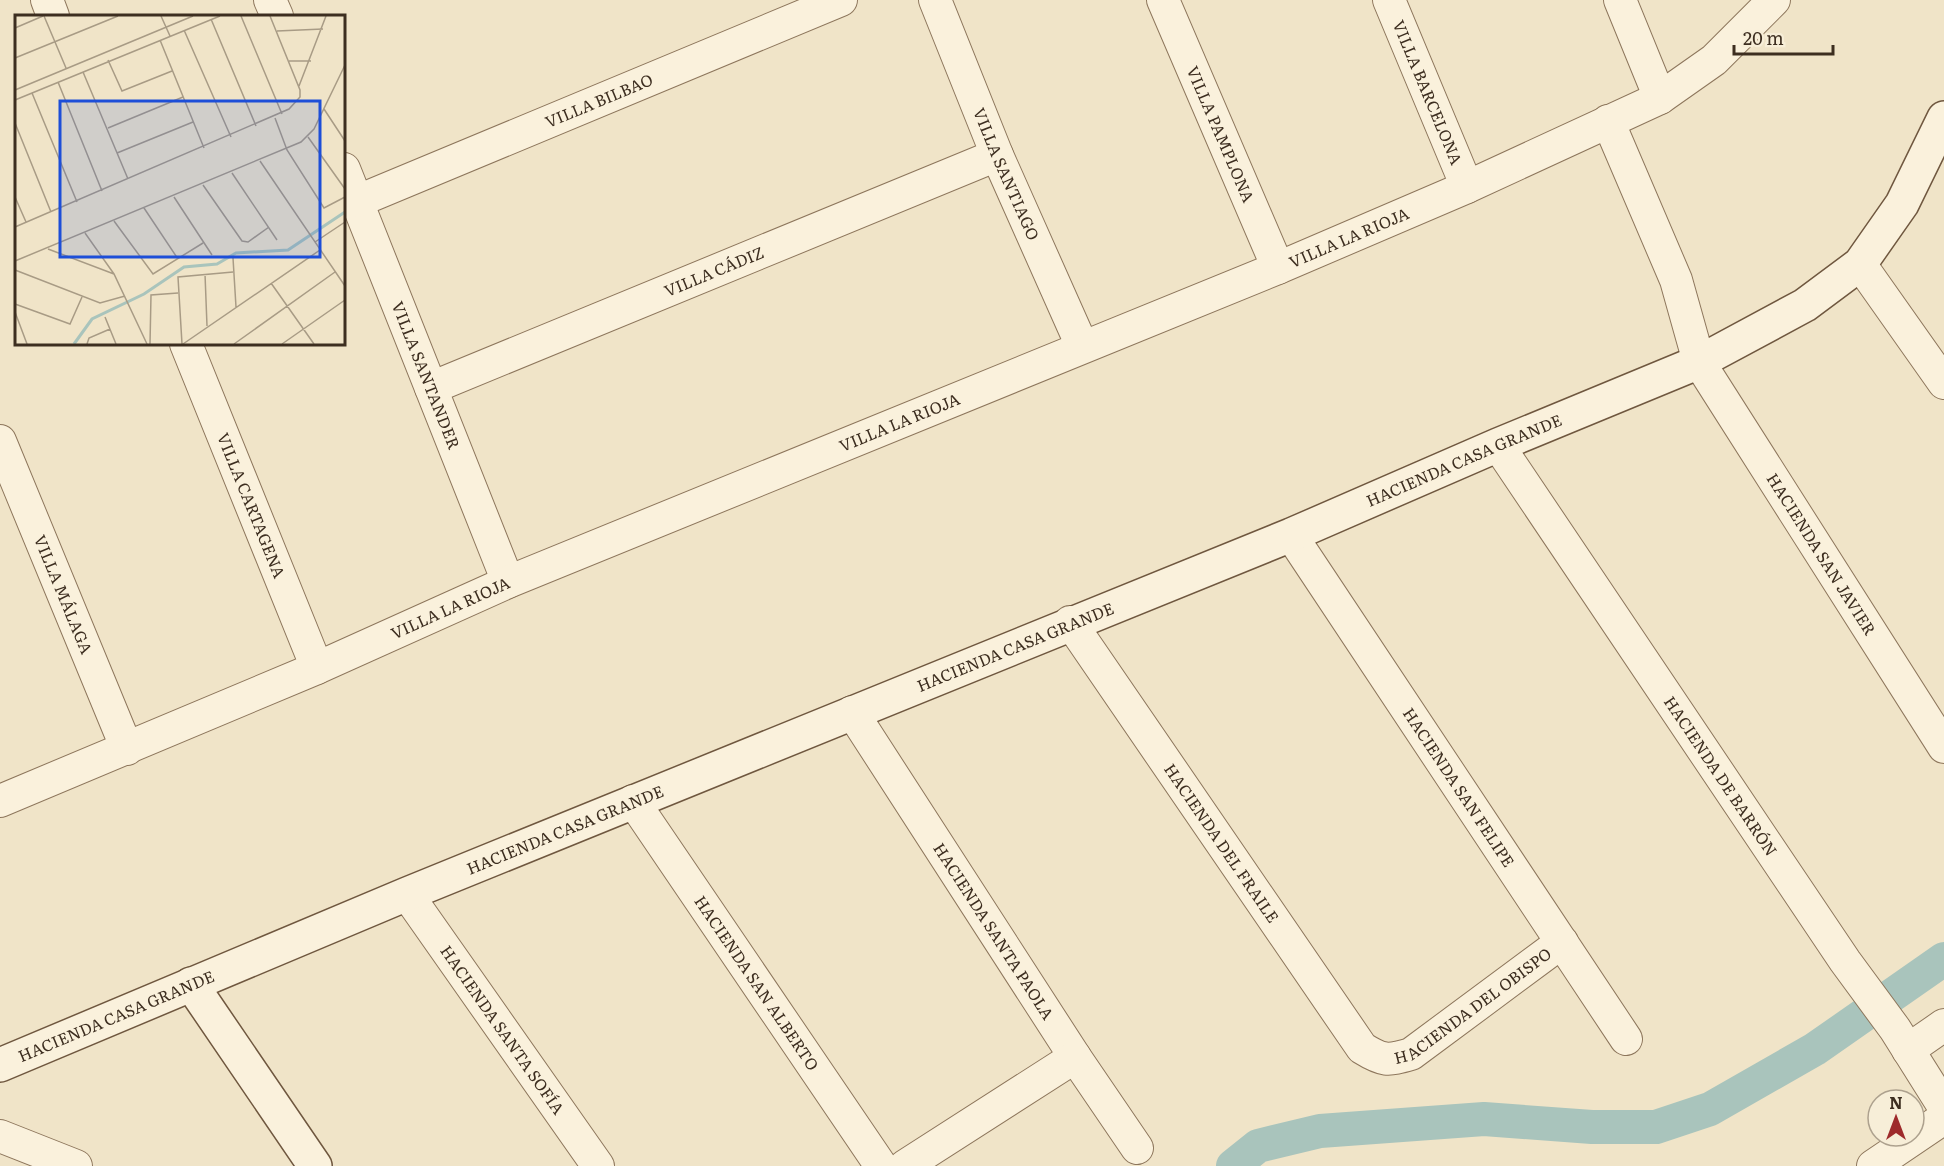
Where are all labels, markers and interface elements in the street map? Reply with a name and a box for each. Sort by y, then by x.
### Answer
inset map [15,15,345,345]
street label: VILLA BARCELONA [1388,16,1469,168]
scale bar [1734,18,1833,56]
text: 20 m [1743,24,1784,51]
street label: VILLA PAMPLONA [1182,62,1261,206]
street label: VILLA BILBAO [541,67,656,133]
street label: VILLA SANTIAGO [968,104,1046,244]
street label: VILLA LA RIOJA [1285,200,1413,273]
street label: VILLA CÁDIZ [660,239,767,302]
street label: VILLA SANTANDER [387,297,467,453]
street label: VILLA LA RIOJA [835,386,963,457]
street label: HACIENDA CASA GRANDE [1362,407,1565,512]
street label: VILLA CARTAGENA [212,429,292,581]
street label: HACIENDA SAN JAVIER [1762,468,1883,640]
street label: VILLA MÁLAGA [29,531,100,658]
street label: VILLA LA RIOJA [386,570,514,644]
street label: HACIENDA CASA GRANDE [913,595,1117,697]
street label: HACIENDA DE BARRÓN [1659,691,1784,860]
street label: HACIENDA SAN FELIPE [1398,702,1521,871]
street label: HACIENDA DEL FRAILE [1159,758,1286,927]
street label: HACIENDA CASA GRANDE [462,778,667,880]
street label: HACIENDA SANTA PAOLA [928,837,1061,1024]
street label: HACIENDA SAN ALBERTO [689,890,826,1075]
street label: HACIENDA SANTA SOFÍA [435,940,571,1119]
street label: HACIENDA DEL OBISPO [1391,941,1556,1069]
street label: HACIENDA CASA GRANDE [14,963,218,1067]
north arrow [1866,1088,1926,1148]
text: N [1889,1090,1903,1114]

